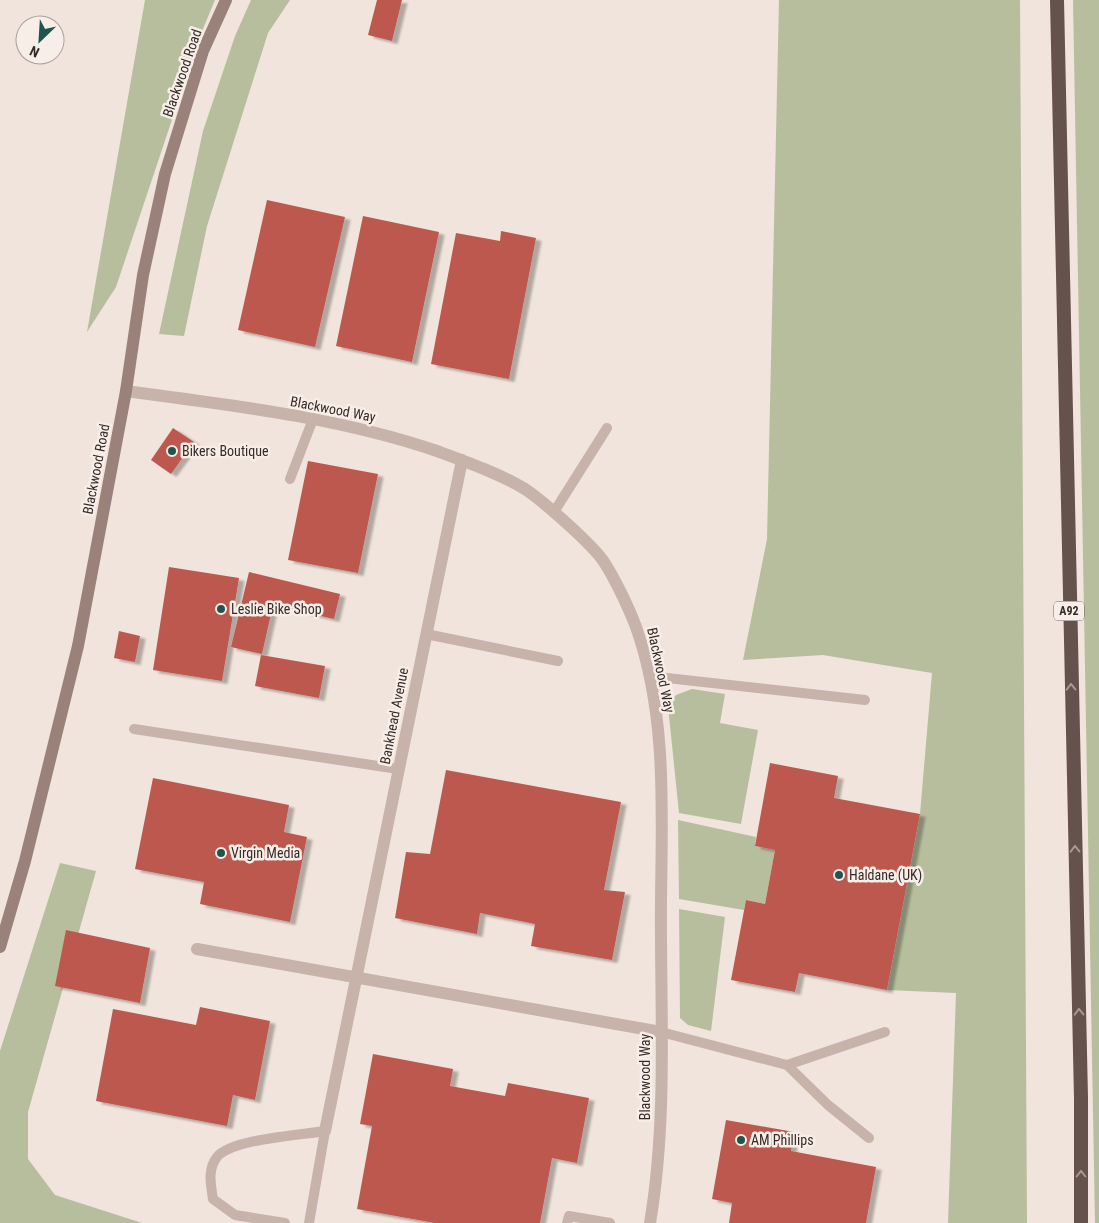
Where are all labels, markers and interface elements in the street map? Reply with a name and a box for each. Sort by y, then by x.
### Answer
north arrow [15,15,65,65]
street label: Blackwood Road [159,27,205,119]
text: N [27,43,42,61]
street label: Blackwood Way [289,393,377,425]
street label: Blackwood Road [79,422,113,516]
place label: Bikers Boutique [182,443,269,459]
marker: Bikers Boutique [166,445,178,457]
place label: Leslie Bike Shop [231,601,322,617]
road number: A92 [1054,602,1084,620]
marker: Leslie Bike Shop [215,603,227,615]
street label: Blackwood Way [644,626,678,714]
street label: Bankhead Avenue [377,666,411,766]
one-way arrow [1066,683,1076,690]
place label: Virgin Media [231,845,300,861]
one-way arrow [1070,845,1080,853]
marker: Virgin Media [215,847,227,859]
place label: Haldane (UK) [849,867,922,884]
marker: Haldane (UK) [833,869,845,881]
one-way arrow [1074,1008,1084,1016]
street label: Blackwood Way [637,1034,653,1120]
place label: AM Phillips [751,1132,814,1148]
marker: AM Phillips [735,1134,747,1146]
one-way arrow [1076,1170,1086,1178]

